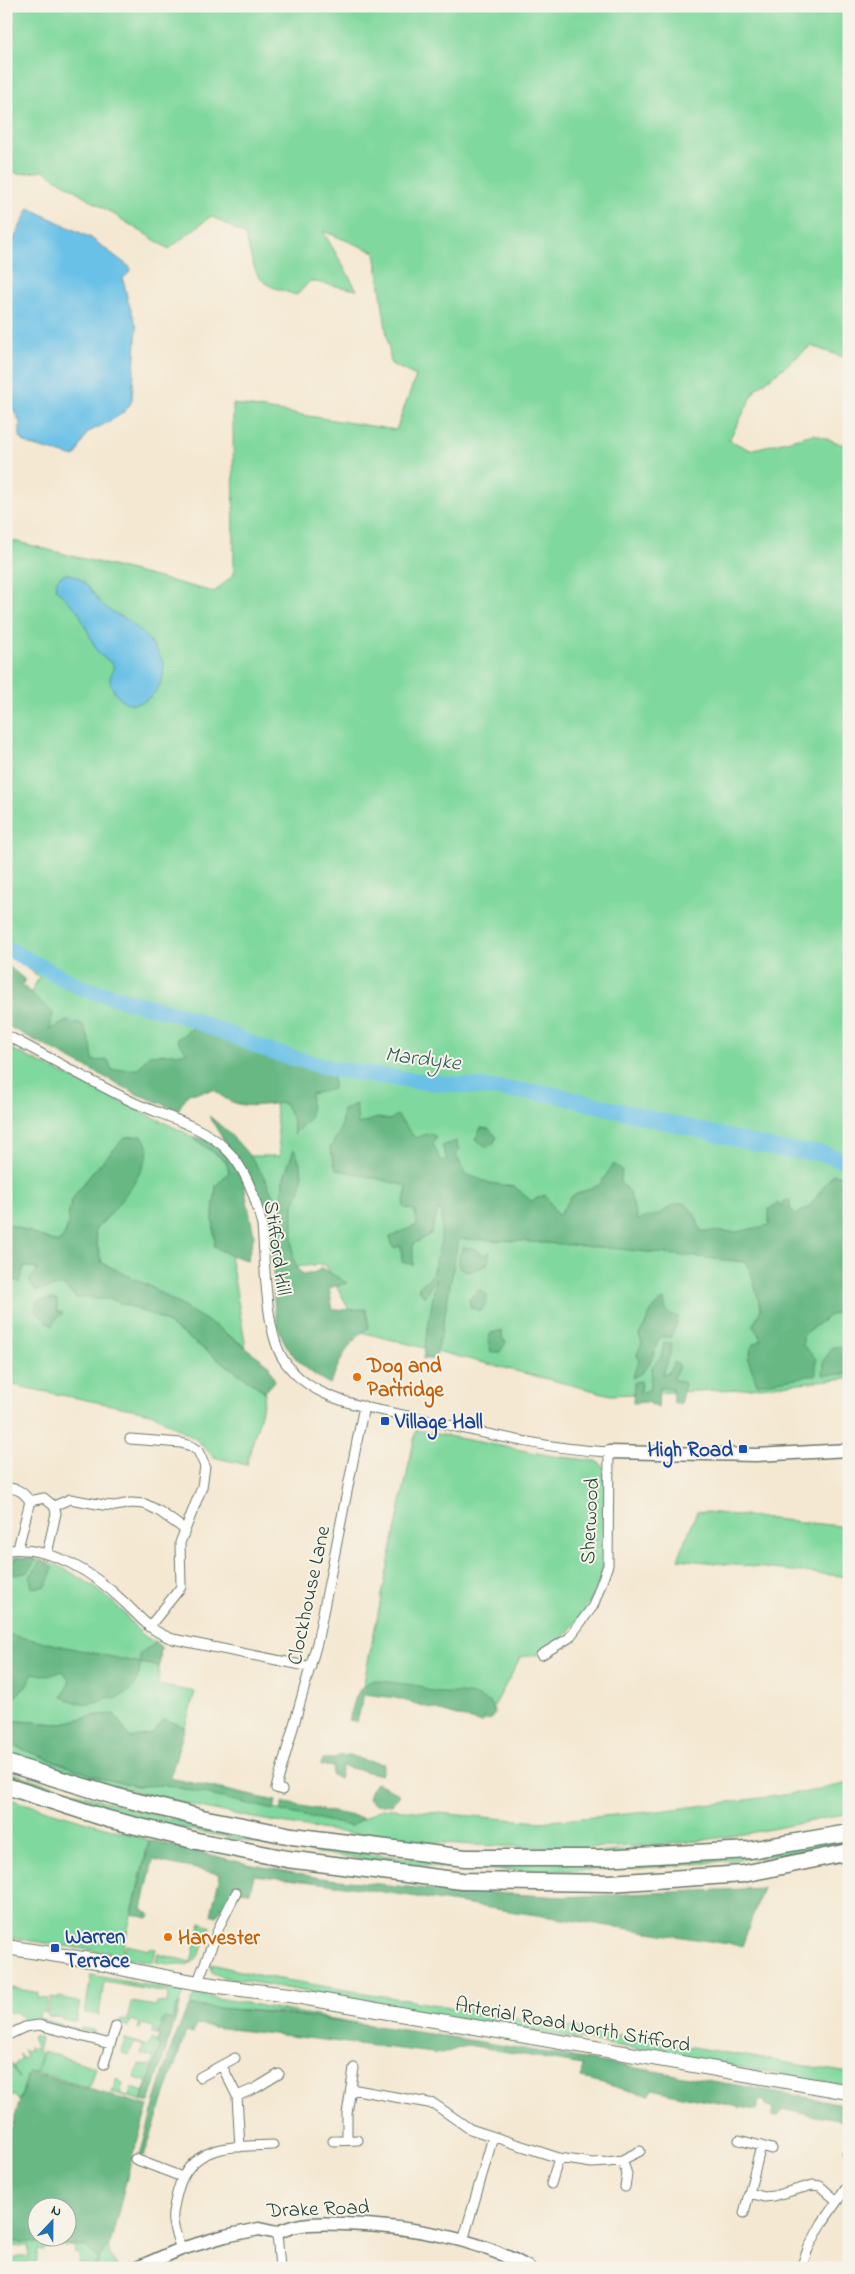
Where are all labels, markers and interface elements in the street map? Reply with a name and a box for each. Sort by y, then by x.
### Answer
water label: Mardyke [383,1039,464,1081]
street label: Stifford Hill [255,1199,298,1298]
place label: Dog and Partridge [366,1352,444,1408]
marker: Dog and Partridge [351,1371,363,1383]
place label: Village Hall [394,1408,483,1440]
marker: Village Hall [379,1415,391,1427]
place label: High Road [648,1436,733,1468]
marker: High Road [737,1443,749,1455]
street label: Sherwood [574,1477,608,1565]
street label: Clockhouse Lane [281,1522,339,1668]
place label: Warren Terrace [65,1923,130,1977]
place label: Harvester [178,1924,260,1954]
marker: Harvester [162,1931,174,1943]
marker: Warren Terrace [49,1942,61,1954]
street label: Arterial Road North Stifford [453,1990,693,2061]
street label: Drake Road [265,2193,370,2227]
north arrow [28,2196,78,2246]
text: N [48,2200,65,2223]

